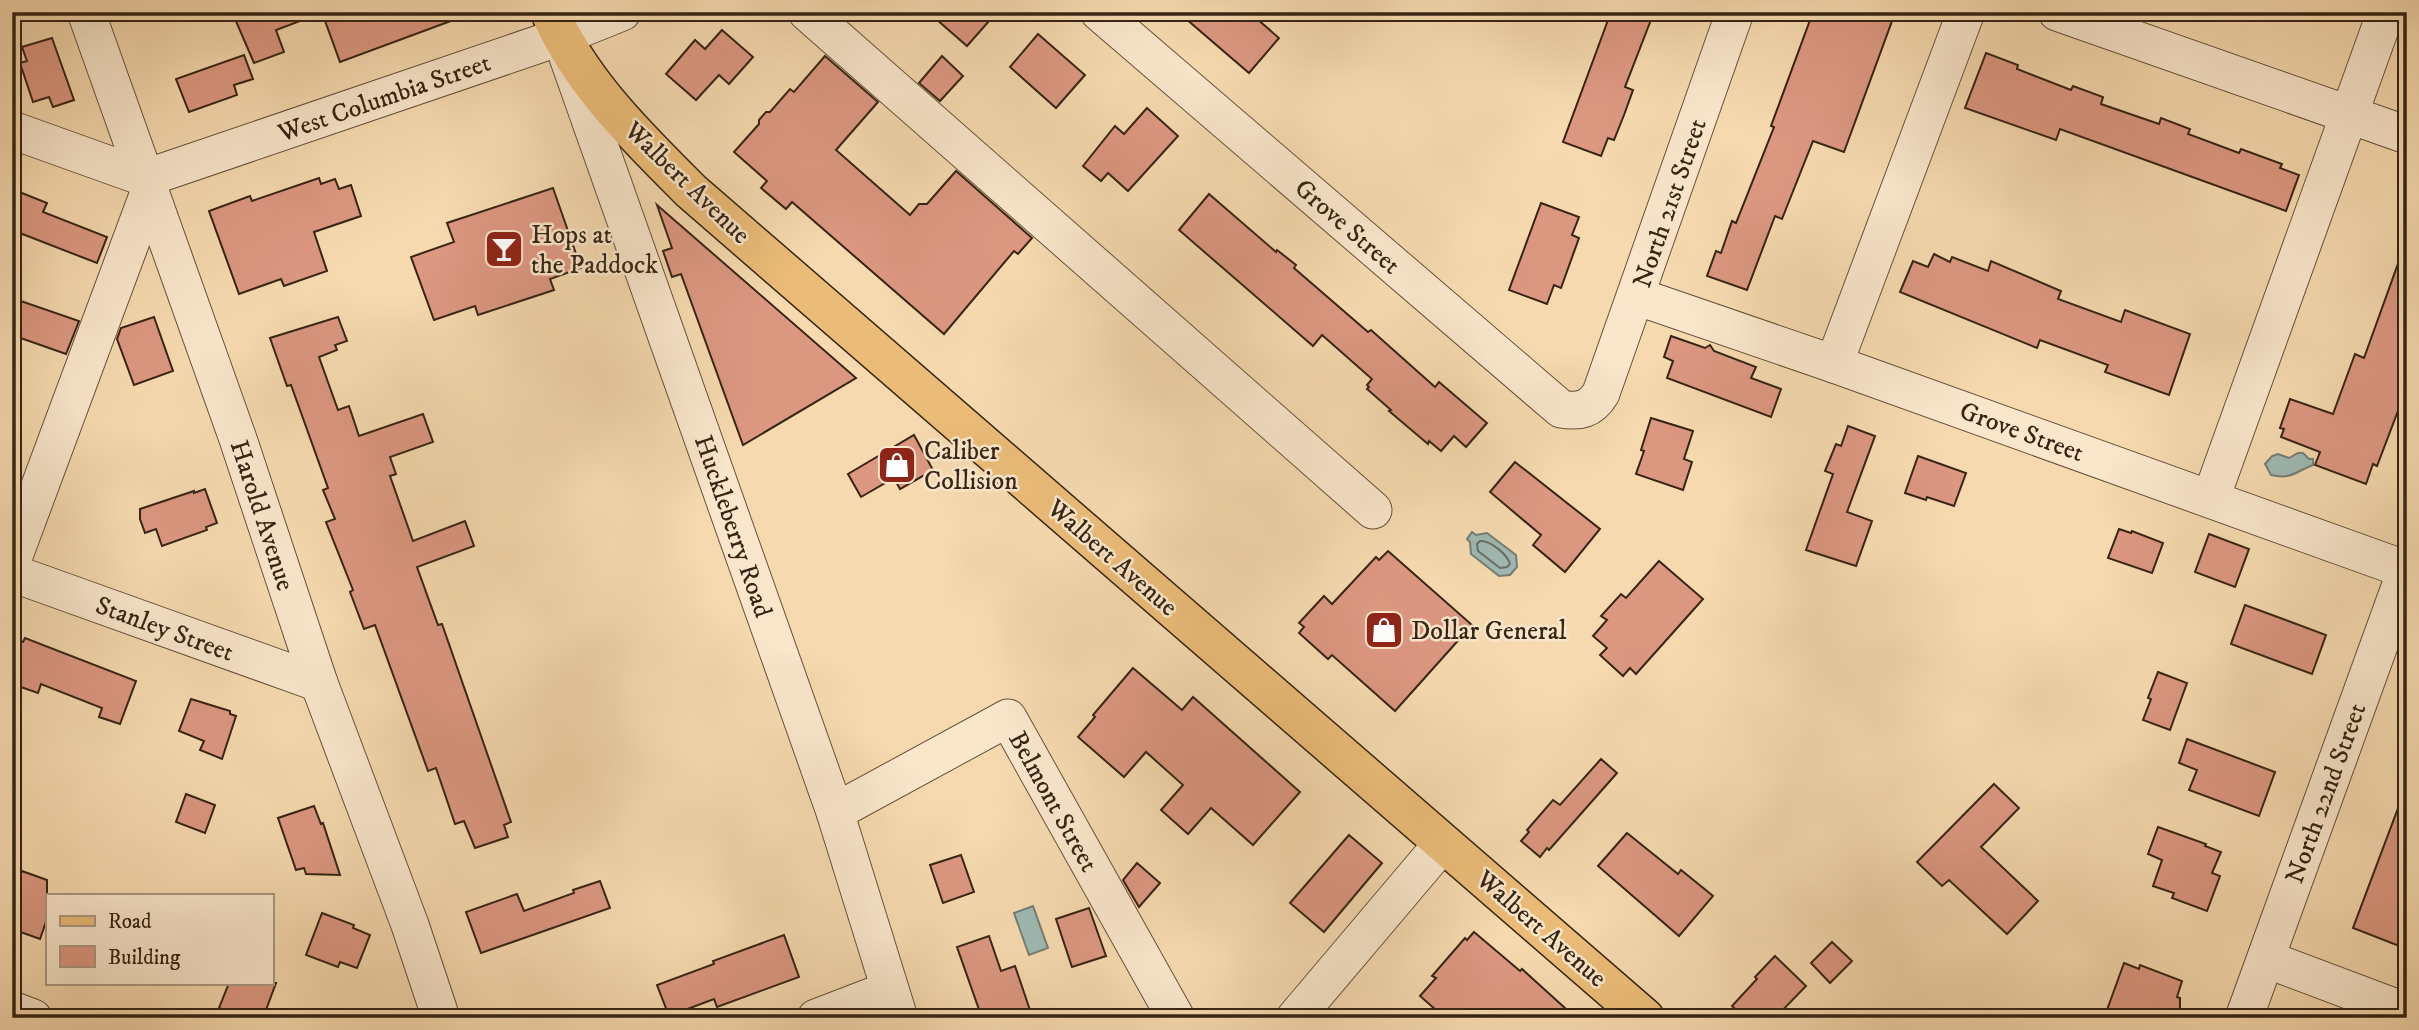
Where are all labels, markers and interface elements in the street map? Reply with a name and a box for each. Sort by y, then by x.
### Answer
street label: West Columbia Street [273,47,495,151]
street label: Walbert Avenue [616,114,757,251]
street label: North 21st Street [1626,114,1715,293]
street label: Grove Street [1287,172,1407,282]
place label: Hops at the Paddock [531,219,658,282]
bar icon: Hops at the Paddock [483,228,525,270]
street label: Grove Street [1955,395,2088,470]
street label: Huckleberry Road [686,431,779,622]
place label: Caliber Collision [924,435,1018,498]
street label: Harold Avenue [222,436,301,595]
shop icon: Caliber Collision [876,444,918,486]
street label: Walbert Avenue [1039,492,1184,624]
street label: Stanley Street [91,589,238,670]
shop icon: Dollar General [1363,609,1405,651]
place label: Dollar General [1411,615,1567,648]
street label: North 22nd Street [2278,699,2374,888]
street label: Belmont Street [1000,726,1105,878]
street label: Walbert Avenue [1468,863,1613,995]
legend [46,894,273,984]
text: Road [108,909,152,935]
text: Building [108,945,181,971]

